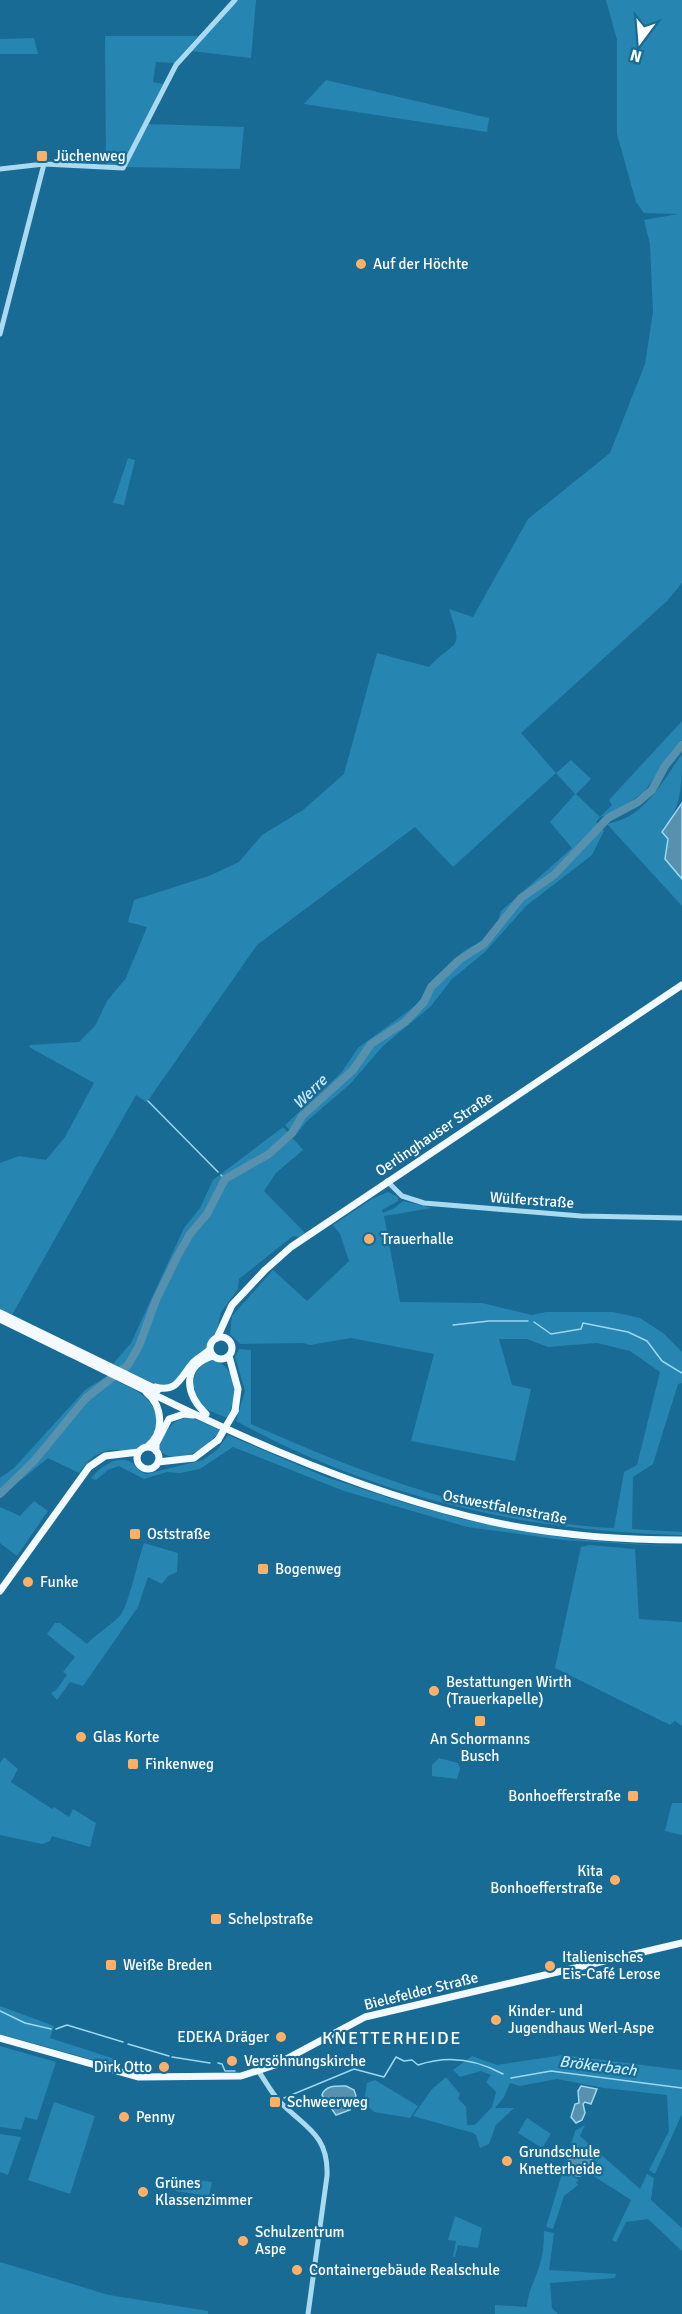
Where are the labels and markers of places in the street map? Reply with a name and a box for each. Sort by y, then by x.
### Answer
place label: Jüchenweg [54,147,126,165]
marker: Jüchenweg [35,149,49,163]
place label: Auf der Höchte [373,255,469,273]
marker: Auf der Höchte [354,257,368,271]
place label: Trauerhalle [381,1230,454,1248]
marker: Trauerhalle [362,1232,376,1246]
place label: Oststraße [147,1525,210,1543]
marker: Oststraße [128,1527,142,1541]
place label: Bogenweg [275,1560,341,1578]
marker: Bogenweg [256,1562,270,1576]
place label: Funke [40,1573,79,1591]
marker: Funke [21,1575,35,1589]
place label: Bestattungen Wirth (Trauerkapelle) [446,1673,572,1708]
marker: Bestattungen Wirth (Trauerkapelle) [427,1684,441,1698]
marker: An Schormanns Busch [473,1714,487,1728]
place label: Glas Korte [93,1728,159,1746]
marker: Glas Korte [74,1730,88,1744]
place label: An Schormanns Busch [430,1730,530,1765]
place label: Finkenweg [145,1755,214,1773]
marker: Finkenweg [126,1757,140,1771]
place label: Bonhoefferstraße [508,1787,621,1805]
marker: Bonhoefferstraße [626,1789,640,1803]
place label: Kita Bonhoefferstraße [490,1862,603,1897]
marker: Kita Bonhoefferstraße [608,1873,622,1887]
place label: Schelpstraße [228,1910,313,1928]
marker: Schelpstraße [209,1912,223,1926]
place label: Italienisches Eis-Café Lerose [562,1948,661,1983]
place label: Weiße Breden [123,1956,212,1974]
marker: Weiße Breden [104,1958,118,1972]
marker: Italienisches Eis-Café Lerose [543,1959,557,1973]
place label: Kinder- und Jugendhaus Werl-Aspe [508,2002,654,2037]
marker: Kinder- und Jugendhaus Werl-Aspe [489,2013,503,2027]
place label: EDEKA Dräger [177,2028,269,2046]
marker: EDEKA Dräger [274,2030,288,2044]
place label: Versöhnungskirche [244,2052,366,2070]
marker: Versöhnungskirche [225,2054,239,2068]
place label: Dirk Otto [94,2058,152,2076]
marker: Dirk Otto [157,2060,171,2074]
place label: Schweerweg [287,2093,368,2111]
marker: Schweerweg [268,2095,282,2109]
place label: Penny [136,2108,175,2126]
marker: Penny [117,2110,131,2124]
place label: Grundschule Knetterheide [519,2143,602,2178]
marker: Grundschule Knetterheide [500,2154,514,2168]
place label: Grünes Klassenzimmer [155,2174,253,2209]
marker: Grünes Klassenzimmer [136,2185,150,2199]
place label: Schulzentrum Aspe [255,2223,345,2258]
marker: Schulzentrum Aspe [236,2234,250,2248]
place label: Containergebäude Realschule [309,2261,500,2279]
marker: Containergebäude Realschule [290,2263,304,2277]

